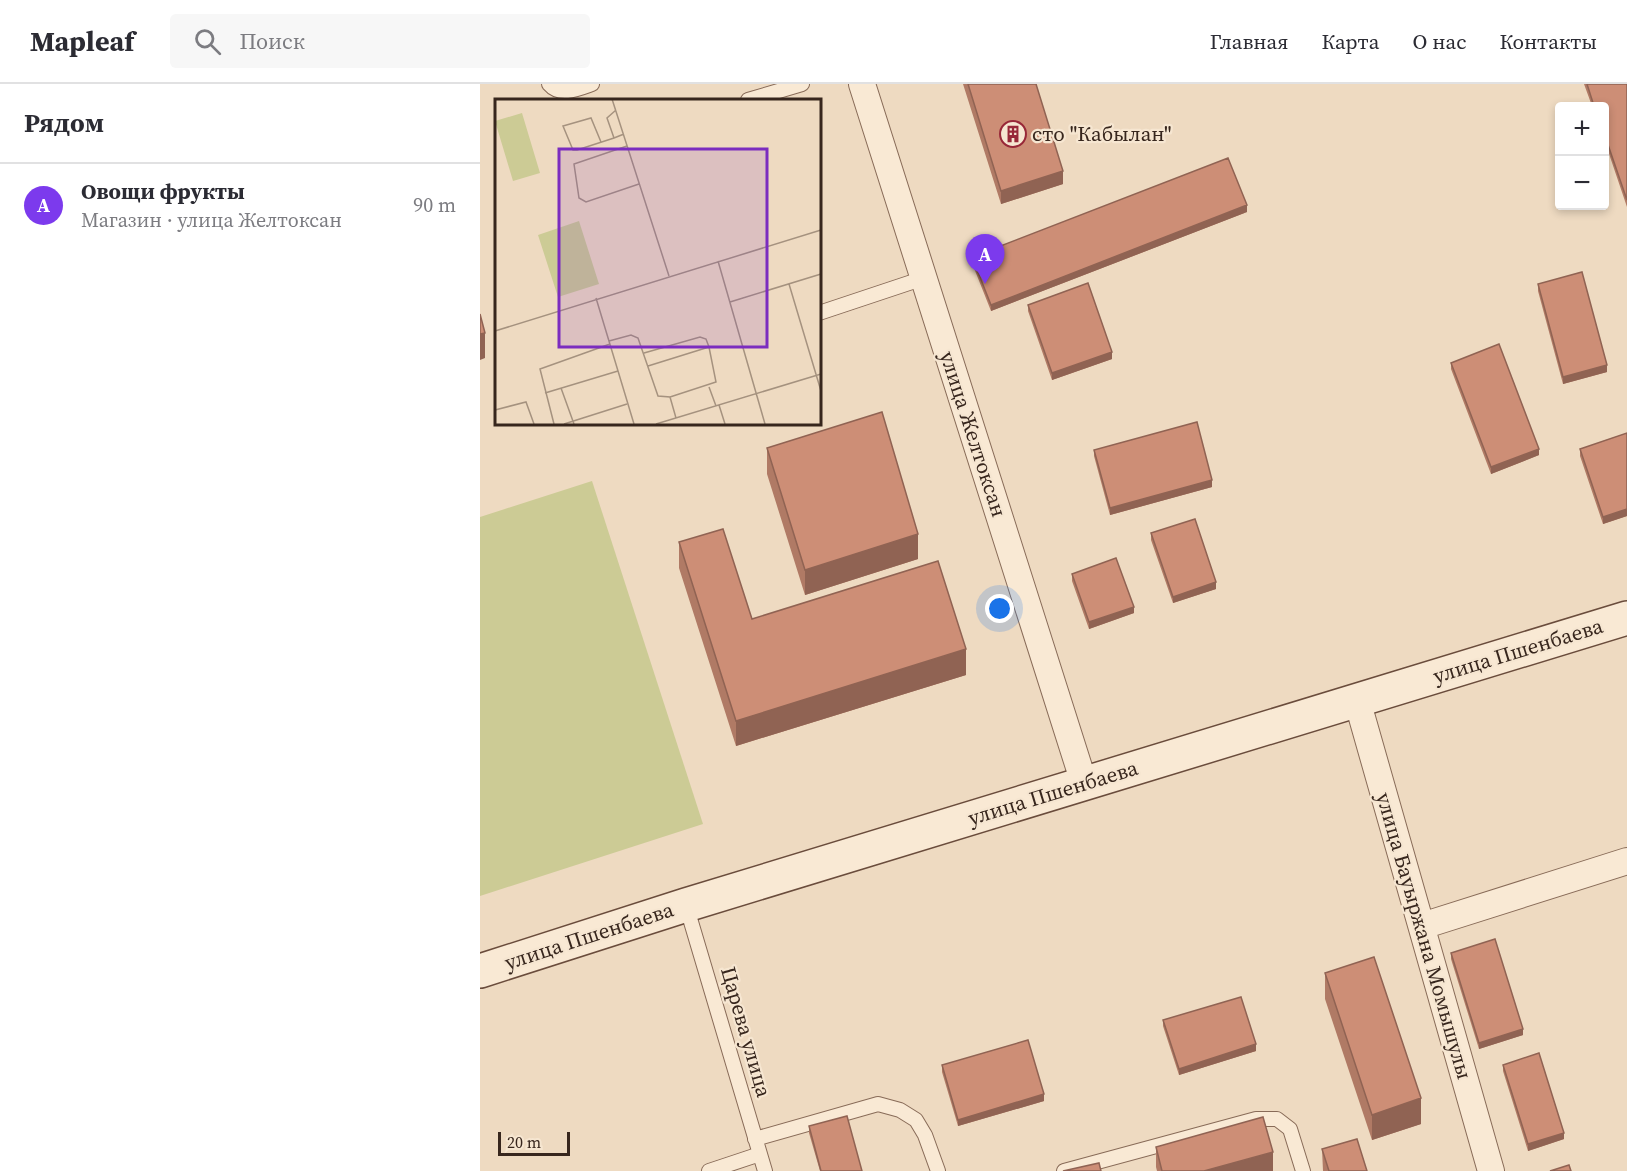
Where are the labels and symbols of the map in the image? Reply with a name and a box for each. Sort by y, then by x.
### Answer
inset map [495,99,820,424]
building icon: сто "Кабылан" [998,119,1028,149]
place label: сто "Кабылан" [1032,119,1171,148]
pin: A [966,234,1004,284]
street label: улица Желтоксан [933,347,1014,520]
your location [985,594,1014,623]
street label: улица Пшенбаева [1429,611,1607,690]
street label: улица Пшенбаева [964,753,1142,832]
street label: улица Бауыржана Момышулы [1370,789,1479,1083]
street label: улица Пшенбаева [501,894,677,977]
street label: Царева улица [714,963,779,1101]
scale bar [498,1129,570,1156]

